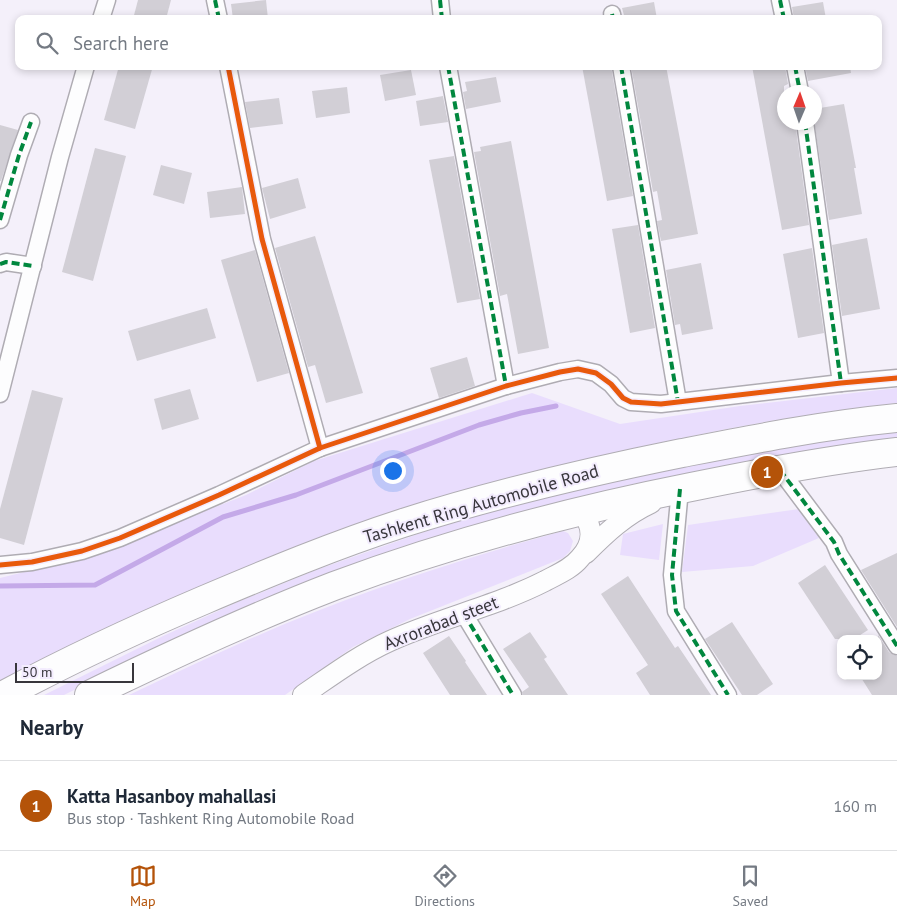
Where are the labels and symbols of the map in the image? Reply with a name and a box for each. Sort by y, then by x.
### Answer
north arrow [777,85,822,130]
pin: 1 [751,453,783,491]
your location [380,458,406,484]
street label: Tashkent Ring Automobile Road [360,459,601,548]
street label: Axrorаbаd steet [380,590,501,655]
scale bar [15,660,134,683]

